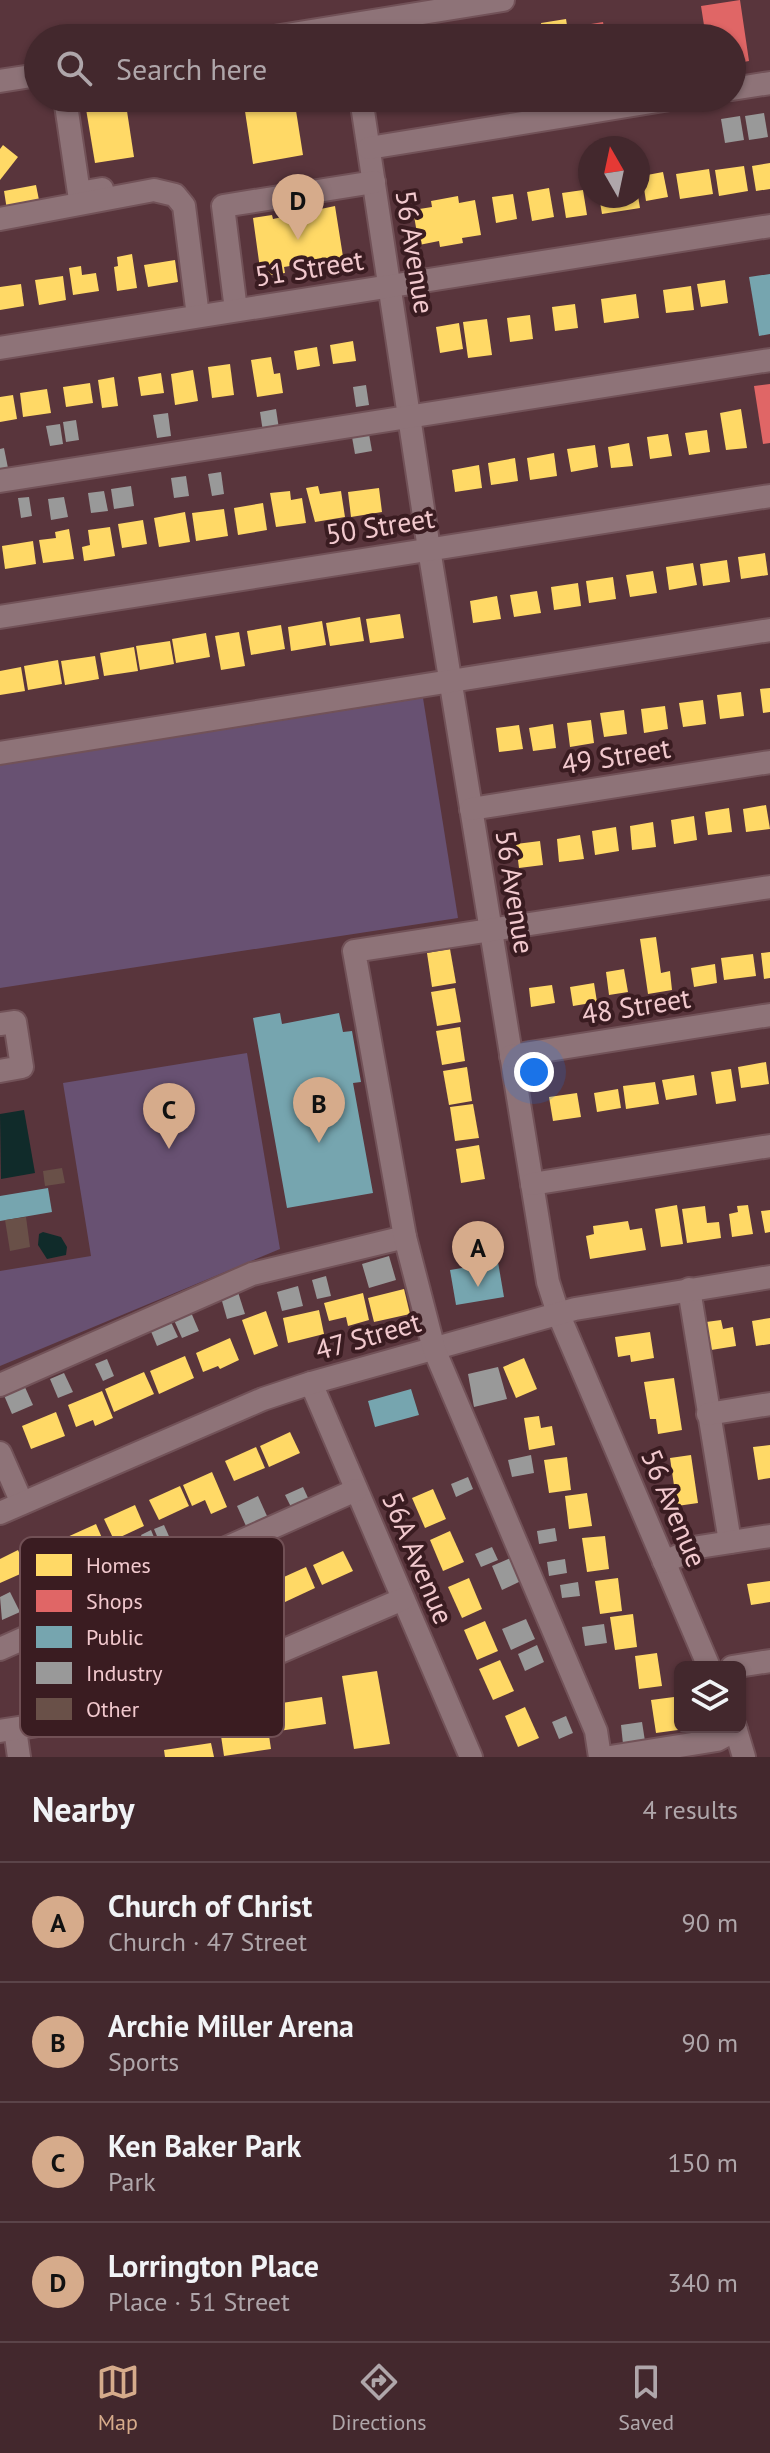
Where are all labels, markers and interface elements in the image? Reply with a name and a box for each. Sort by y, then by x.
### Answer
search box [24,24,746,112]
icon: search [52,46,96,90]
text: Search here [116,49,267,88]
north arrow [578,136,650,208]
pin: D [272,174,324,240]
street label: 56 Avenue [387,188,444,316]
street label: 51 Street [252,241,366,294]
street label: 50 Street [323,499,437,552]
street label: 49 Street [559,729,673,782]
street label: 56 Avenue [487,828,544,956]
street label: 48 Street [579,979,693,1032]
your location [514,1052,554,1092]
pin: B [293,1077,345,1143]
pin: C [143,1083,195,1149]
pin: A [452,1221,504,1287]
street label: 47 Street [311,1303,425,1368]
street label: 56 Avenue [633,1443,716,1572]
street label: 56A Avenue [374,1486,463,1629]
legend [20,1537,284,1737]
text: Homes [86,1551,151,1579]
text: Shops [86,1587,143,1615]
text: Public [86,1623,144,1651]
text: Industry [86,1659,163,1687]
map controls [674,1661,746,1733]
button: layers [674,1661,746,1733]
text: Other [86,1695,140,1723]
text: Nearby [32,1787,134,1831]
text: 4 results [643,1793,738,1826]
text: Church of Christ [108,1886,312,1925]
text: A [50,1906,66,1939]
text: 90 m [682,1906,738,1939]
text: Church · 47 Street [108,1925,307,1958]
text: Archie Miller Arena [108,2006,354,2045]
text: B [50,2026,66,2059]
text: 90 m [682,2026,738,2059]
text: Sports [108,2045,179,2078]
text: Ken Baker Park [108,2126,301,2165]
text: C [51,2146,65,2179]
text: 150 m [667,2146,738,2179]
text: Park [108,2165,156,2198]
text: Lorrington Place [108,2246,319,2285]
text: D [50,2266,66,2299]
text: 340 m [667,2266,738,2299]
text: Place · 51 Street [108,2285,290,2318]
tab: Map [96,2360,140,2436]
tab: Directions [331,2360,427,2436]
tab: Saved [618,2360,674,2436]

